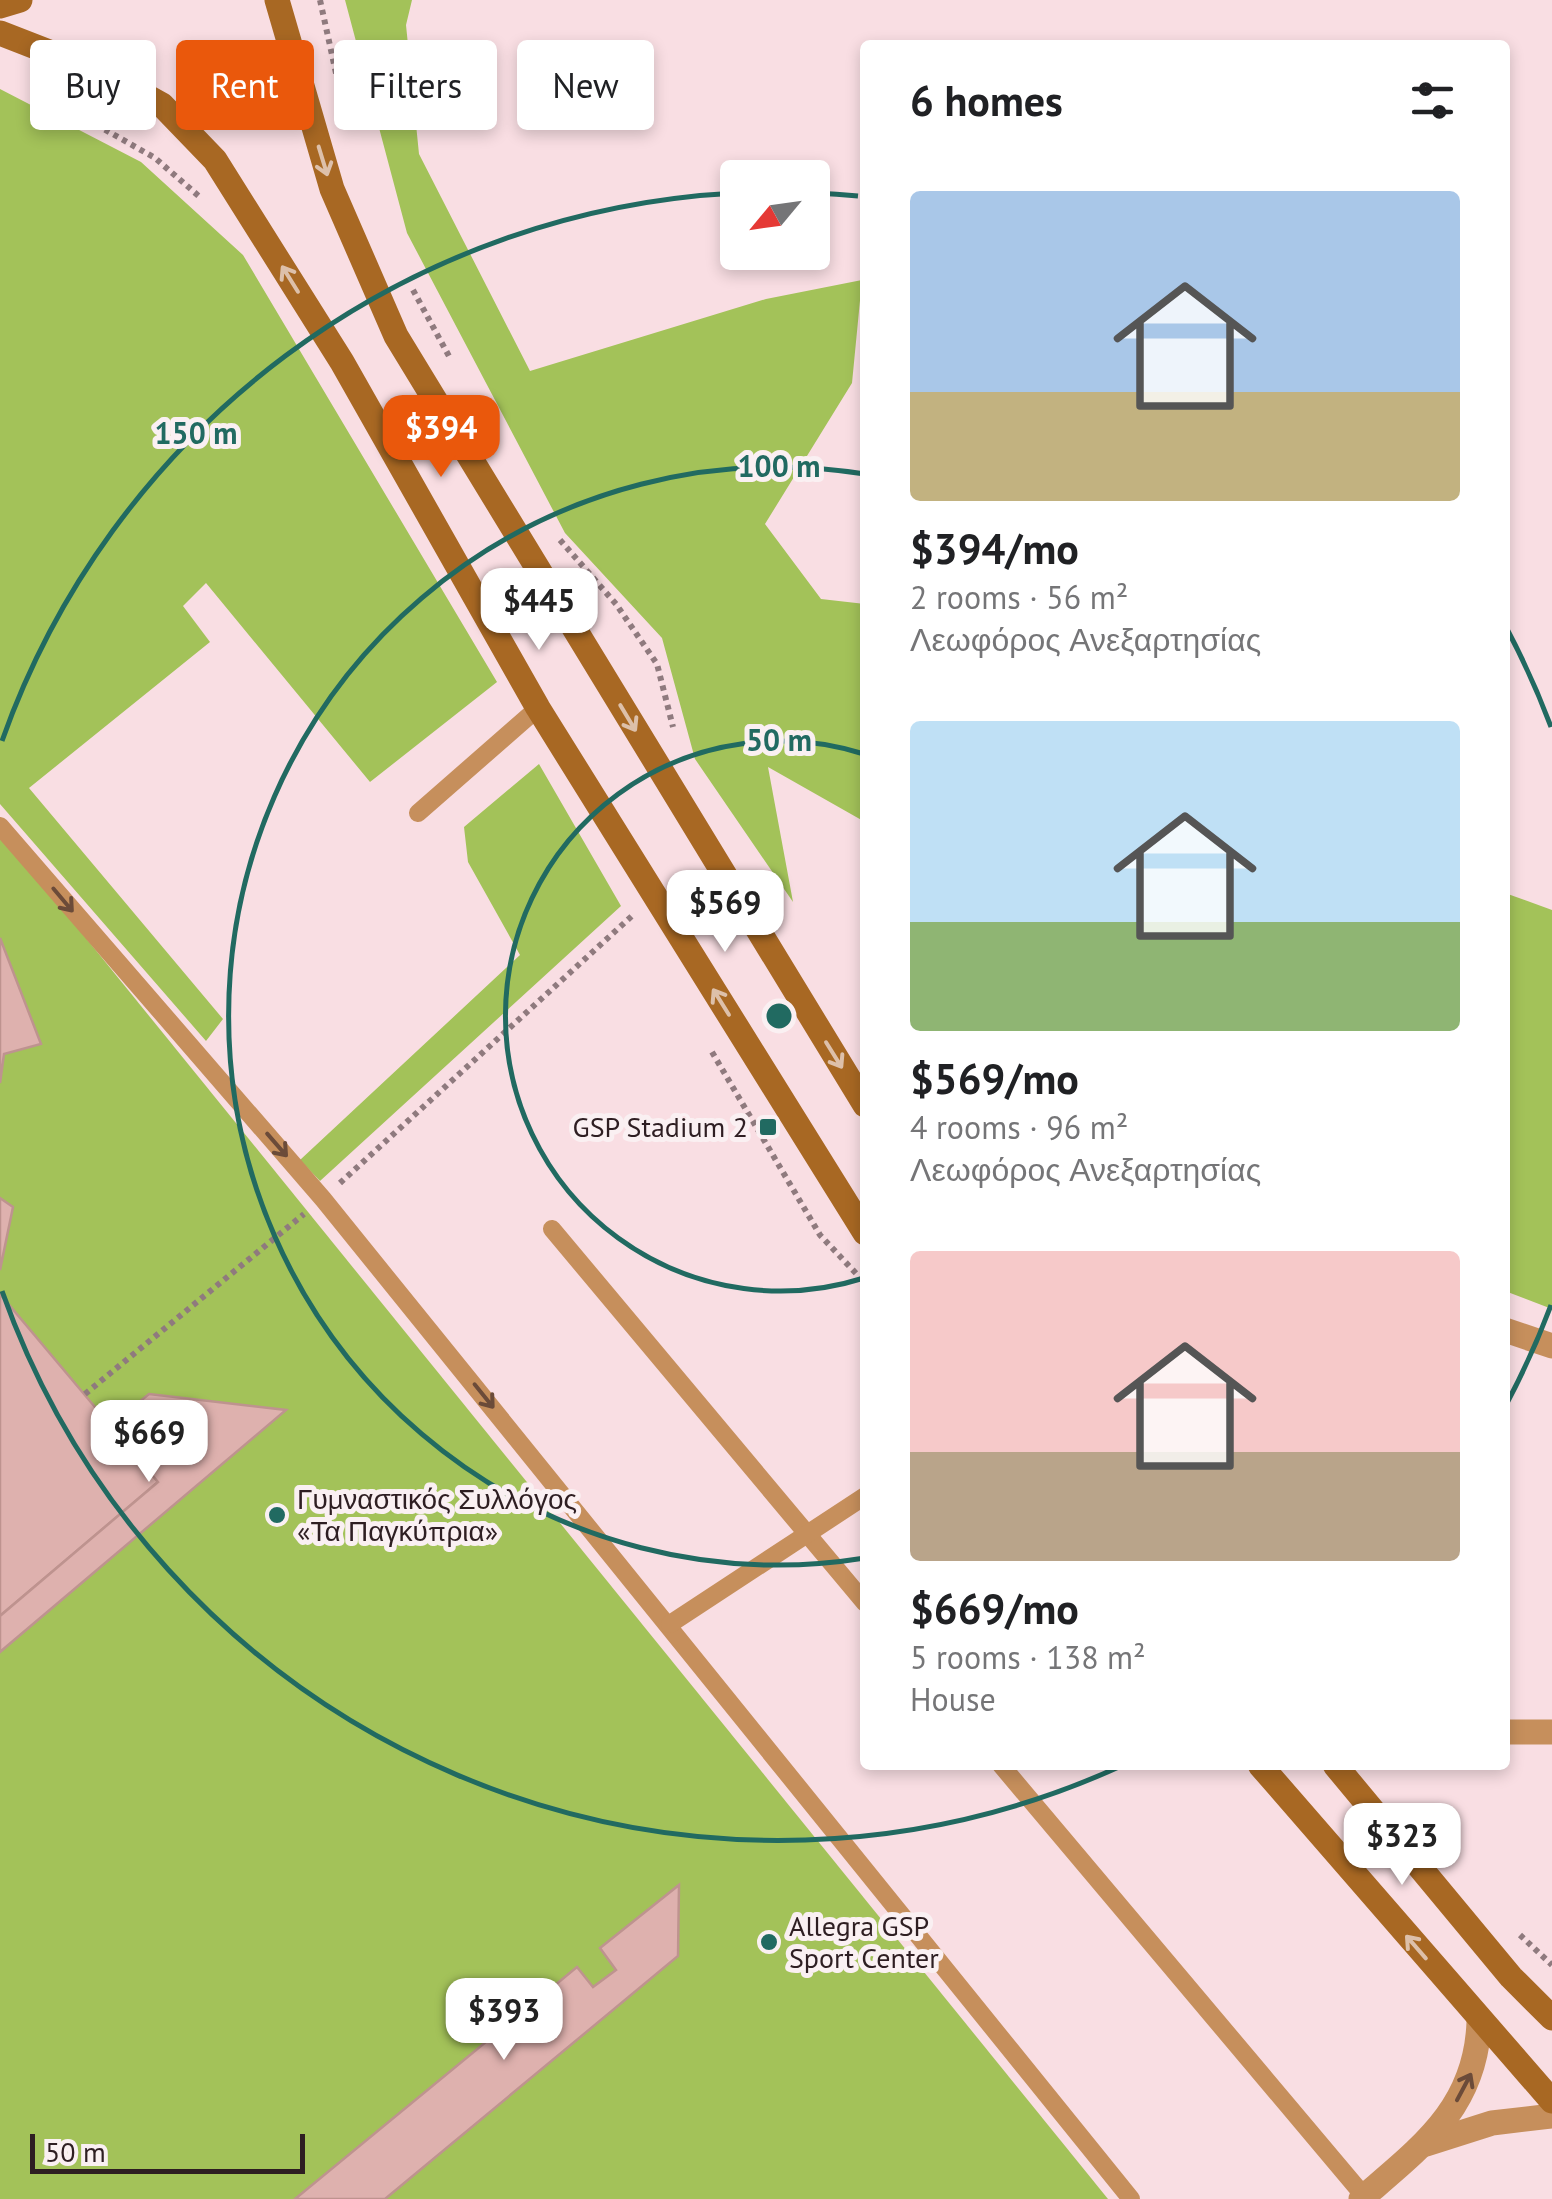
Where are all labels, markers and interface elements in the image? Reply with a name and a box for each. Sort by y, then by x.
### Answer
chip: Buy [30,40,156,130]
chip: Rent [176,40,314,130]
chip: Filters [334,40,497,130]
chip: New [517,40,654,130]
text: 6 homes [910,73,1063,128]
icon: filters [1405,73,1460,128]
one-way arrow [316,144,334,176]
north arrow [720,160,830,270]
map controls [720,160,830,270]
icon: home [1095,256,1275,436]
one-way arrow [280,265,301,294]
pin: $394 [382,395,500,480]
text: $394 [405,406,477,448]
text: 150 m [155,413,237,452]
text: 100 m [738,446,820,485]
text: $394/mo [910,521,1079,576]
pin: $445 [480,568,598,653]
text: 2 rooms · 56 m² [910,576,1128,618]
text: $445 [503,579,575,621]
text: Λεωφόρος Ανεξαρτησίας [910,618,1261,660]
one-way arrow [618,703,639,732]
text: 50 m [746,720,812,759]
icon: home [1095,786,1275,966]
pin: $569 [666,870,784,955]
text: $569 [689,881,761,923]
one-way arrow [52,887,75,912]
one-way arrow [711,988,731,1017]
centre of rings [761,998,797,1034]
one-way arrow [824,1041,845,1069]
text: $569/mo [910,1051,1079,1106]
text: 4 rooms · 96 m² [910,1106,1128,1148]
place label: GSP Stadium 2 [573,1108,748,1145]
marker: GSP Stadium 2 [757,1116,779,1138]
one-way arrow [265,1132,288,1157]
text: Λεωφόρος Ανεξαρτησίας [910,1148,1261,1190]
icon: home [1095,1316,1275,1496]
one-way arrow [473,1382,495,1408]
pin: $669 [90,1400,208,1485]
text: $669 [113,1411,185,1453]
place label: Γυμναστικός Συλλόγος «Τα Παγκύπρια» [297,1480,577,1549]
marker: Γυμναστικός Συλλόγος «Τα Παγκύπρια» [266,1504,288,1526]
text: $669/mo [910,1581,1079,1636]
text: 5 rooms · 138 m² [910,1636,1146,1678]
text: House [910,1678,996,1720]
pin: $323 [1343,1803,1461,1888]
text: $323 [1366,1814,1438,1856]
place label: Allegra GSP Sport Center [789,1907,939,1976]
marker: Allegra GSP Sport Center [758,1931,780,1953]
one-way arrow [1405,1935,1427,1961]
pin: $393 [445,1978,563,2063]
text: $393 [468,1989,540,2031]
one-way arrow [1455,2073,1474,2103]
scale bar [30,2129,305,2174]
text: 50 m [45,2133,106,2170]

